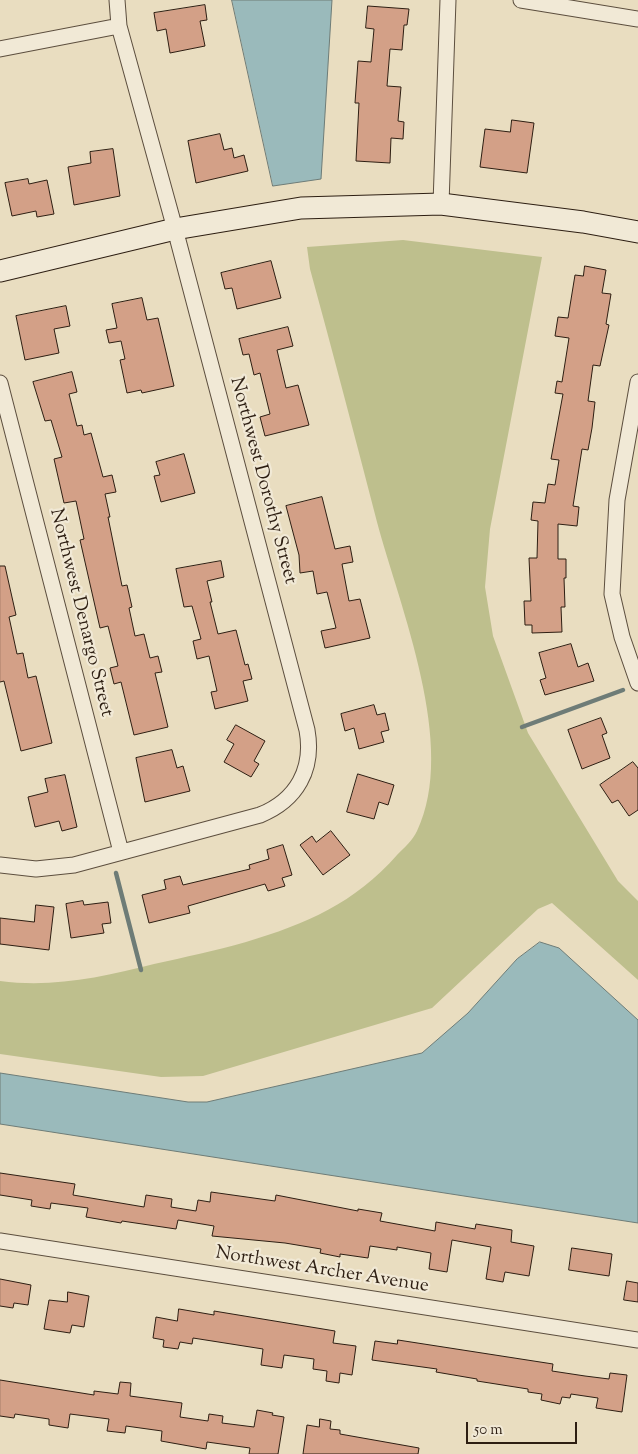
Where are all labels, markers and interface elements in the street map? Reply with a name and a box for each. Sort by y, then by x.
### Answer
street label: Northwest Dorothy Street [223,375,301,587]
street label: Northwest Denargo Street [43,507,117,719]
street label: Northwest Archer Avenue [214,1243,430,1299]
scale bar [468,1412,579,1444]
text: 50 m [474,1420,503,1441]

